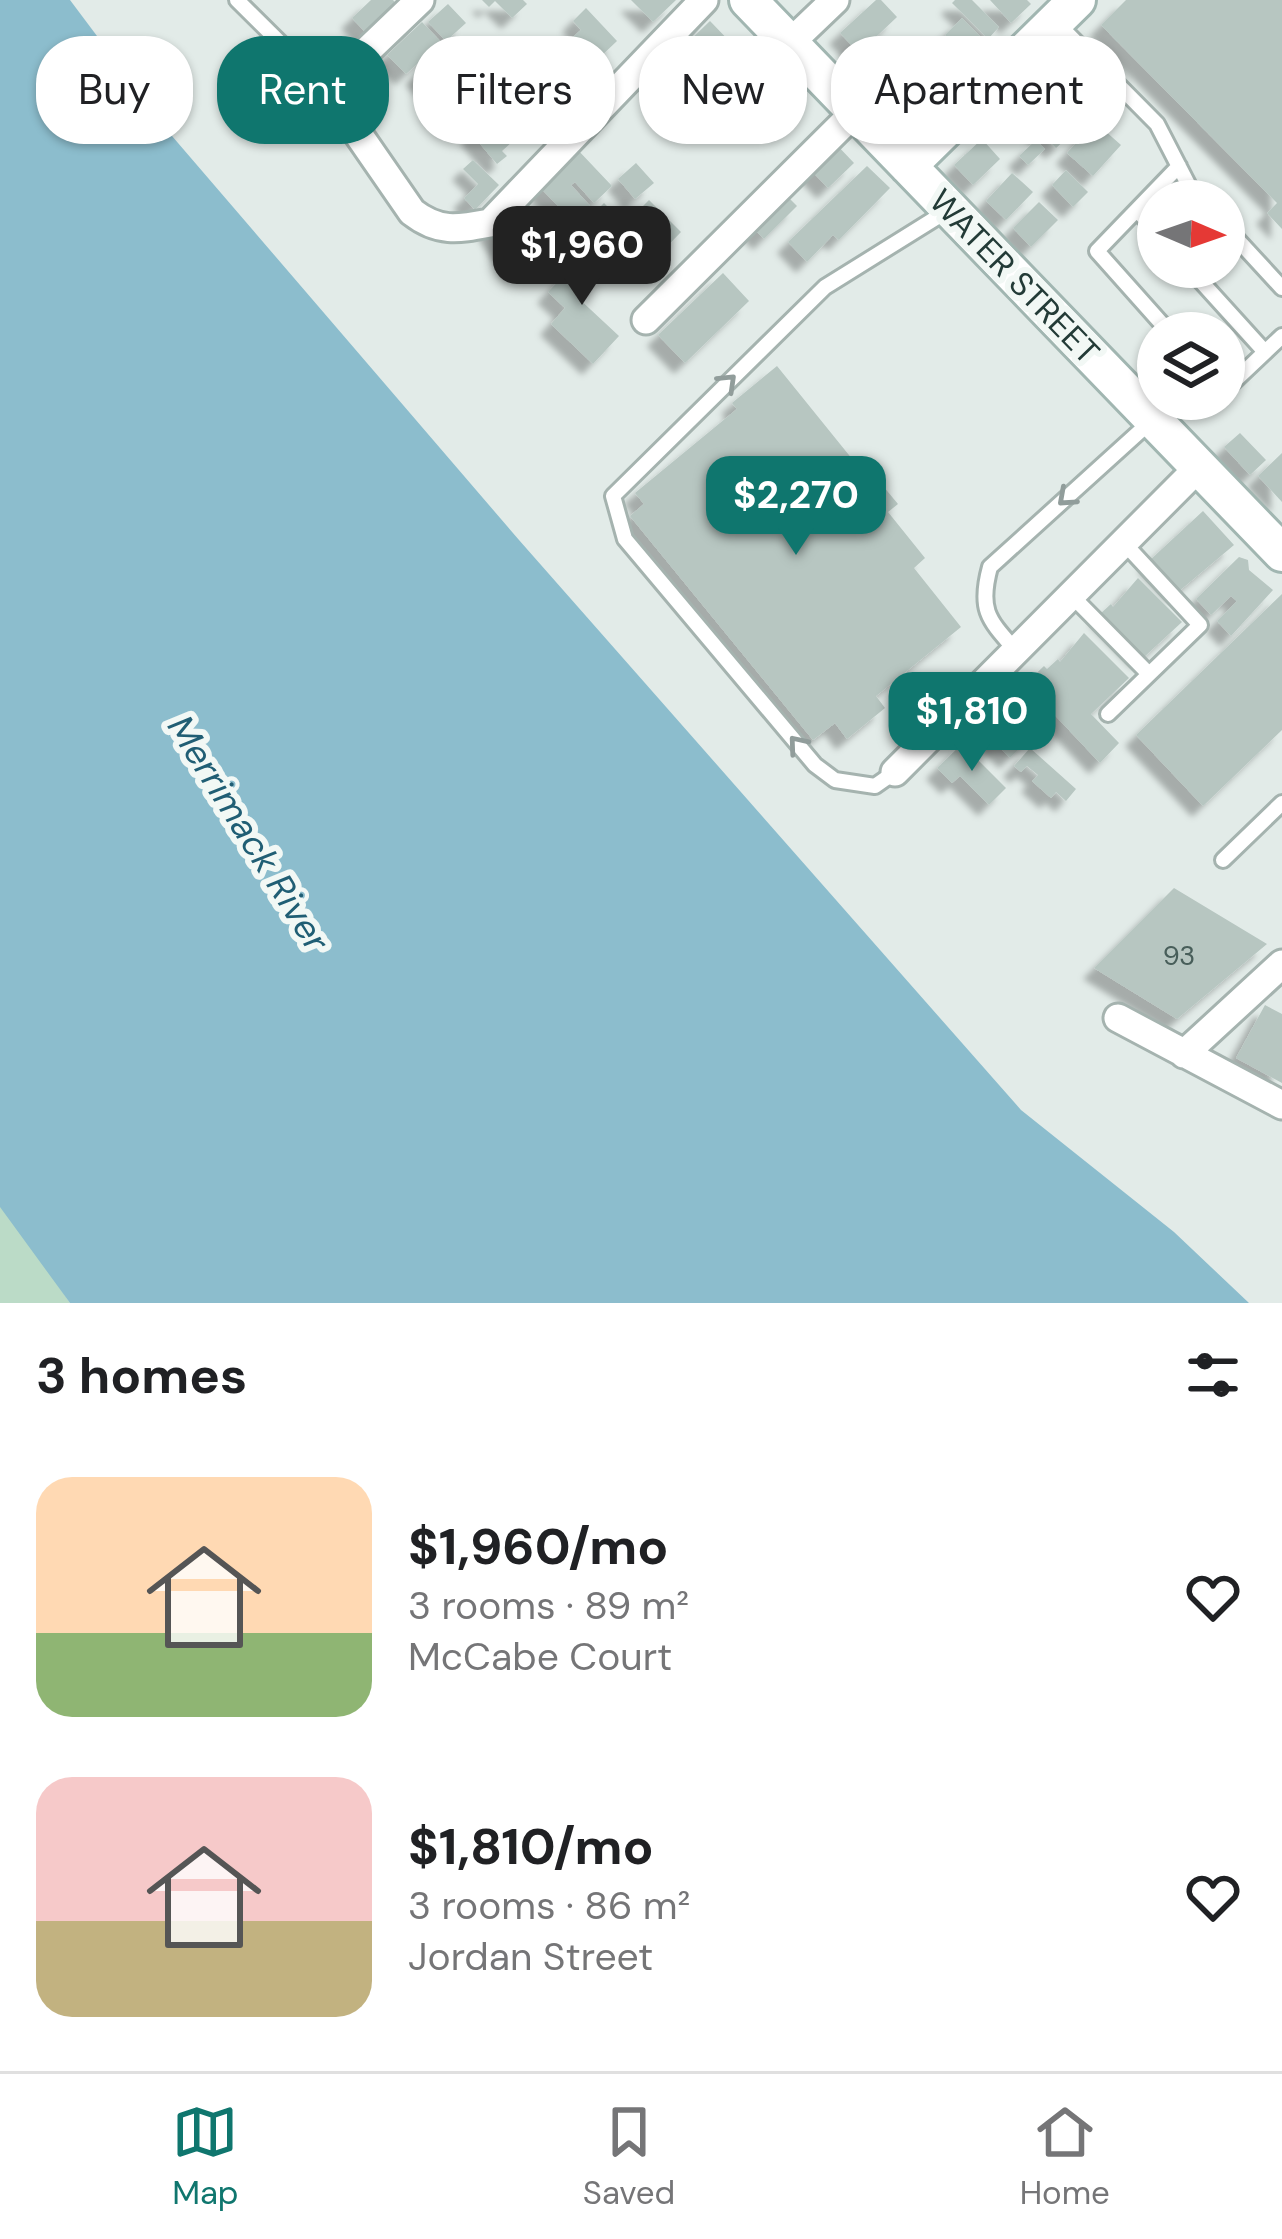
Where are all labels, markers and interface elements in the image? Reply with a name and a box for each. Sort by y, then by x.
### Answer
chip: Buy [36,36,193,144]
chip: Rent [217,36,389,144]
chip: Filters [413,36,615,144]
chip: New [639,36,807,144]
chip: Apartment [831,36,1126,144]
street label: WATER STREET [920,180,1109,373]
north arrow [1137,180,1245,288]
map controls [1137,180,1245,420]
pin: $1,960 [484,206,680,308]
text: $1,960 [520,219,644,270]
button: layers [1137,312,1245,420]
one-way arrow [714,374,736,396]
pin: $2,270 [698,456,894,558]
text: $2,270 [733,469,859,520]
one-way arrow [1059,484,1080,505]
pin: $1,810 [874,672,1070,774]
text: $1,810 [916,685,1028,736]
water label: Merrimack River [157,706,341,962]
one-way arrow [790,736,812,758]
house number: 93 [1163,938,1195,973]
text: 3 homes [36,1342,247,1409]
icon: filters [1180,1342,1246,1408]
text: $1,960/mo [408,1513,668,1580]
icon: home [132,1525,276,1669]
icon: heart [1180,1564,1246,1630]
text: 3 rooms · 89 m² [408,1580,689,1631]
text: McCabe Court [408,1631,672,1682]
text: $1,810/mo [408,1813,654,1880]
icon: home [132,1825,276,1969]
icon: heart [1180,1864,1246,1930]
text: 3 rooms · 86 m² [408,1880,690,1931]
text: Jordan Street [408,1931,653,1982]
tab: Map [172,2099,239,2214]
tab: Saved [583,2099,675,2214]
tab: Home [1020,2099,1110,2214]

